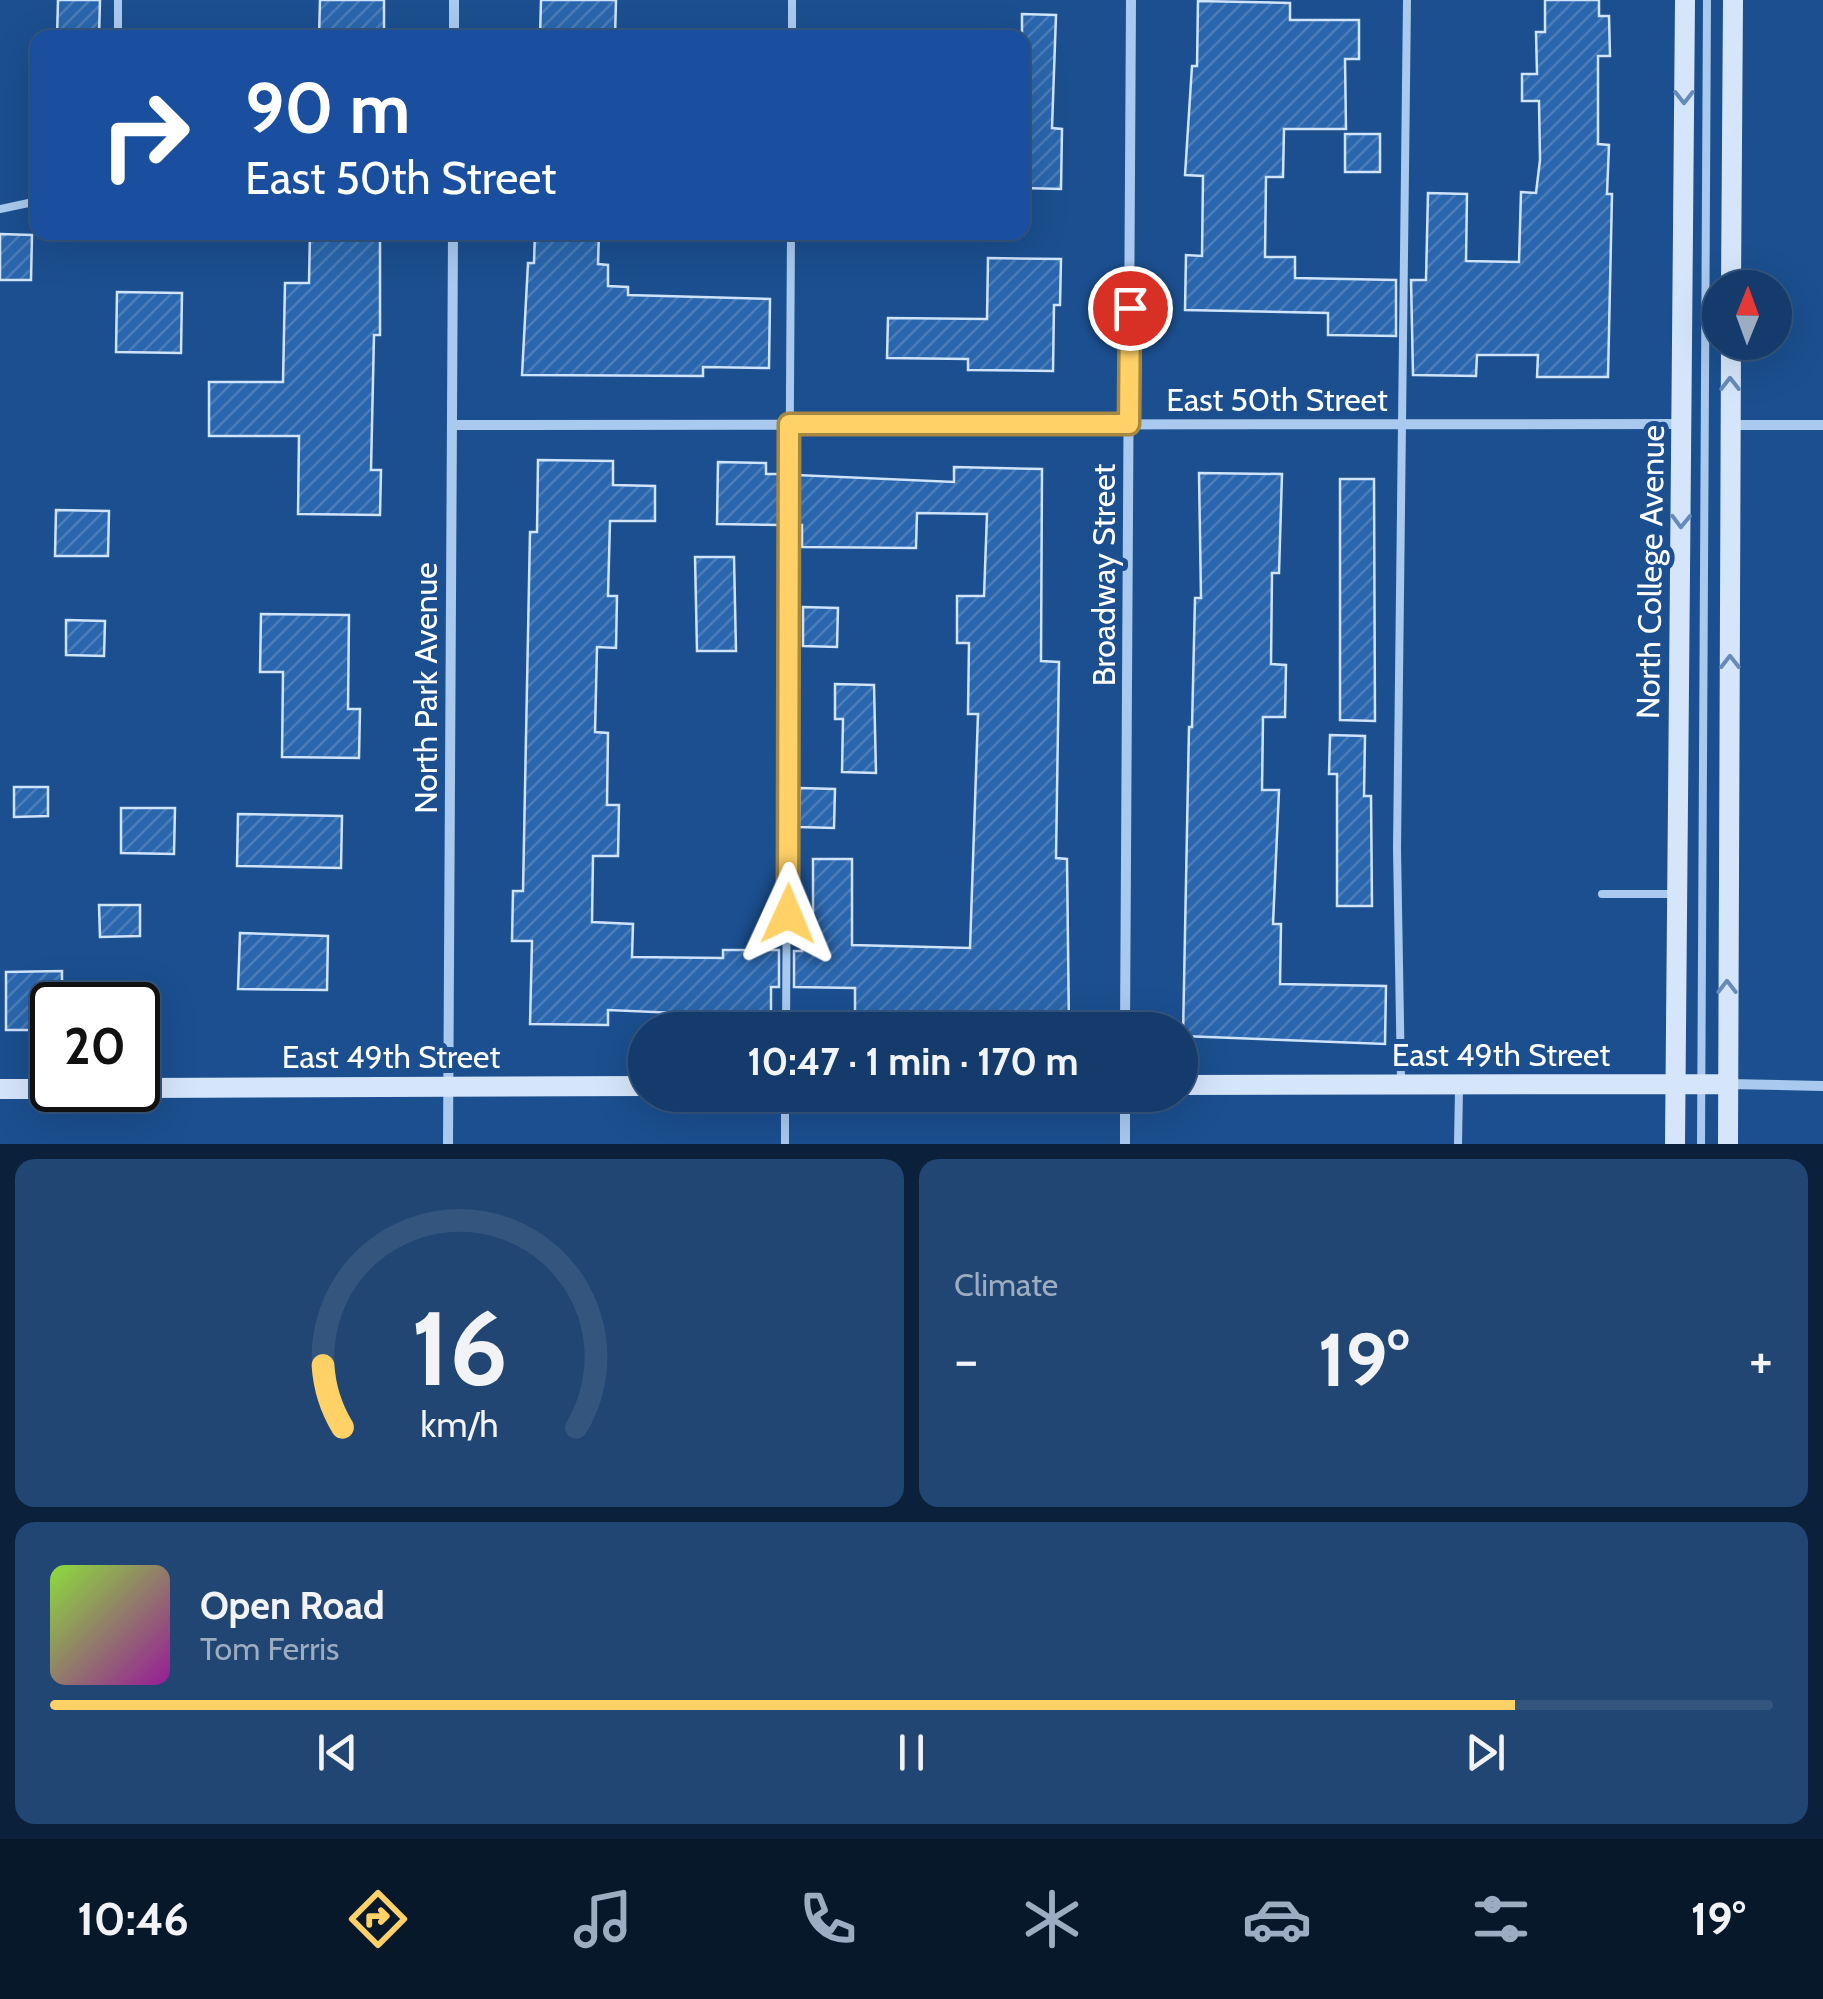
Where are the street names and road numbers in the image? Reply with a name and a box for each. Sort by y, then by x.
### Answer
street label: East 50th Street [1166,380,1388,419]
street label: North College Avenue [1628,425,1672,719]
street label: Broadway Street [1084,463,1123,686]
street label: North Park Avenue [406,562,445,814]
street label: East 49th Street [1392,1035,1610,1074]
street label: East 49th Street [282,1037,500,1076]

